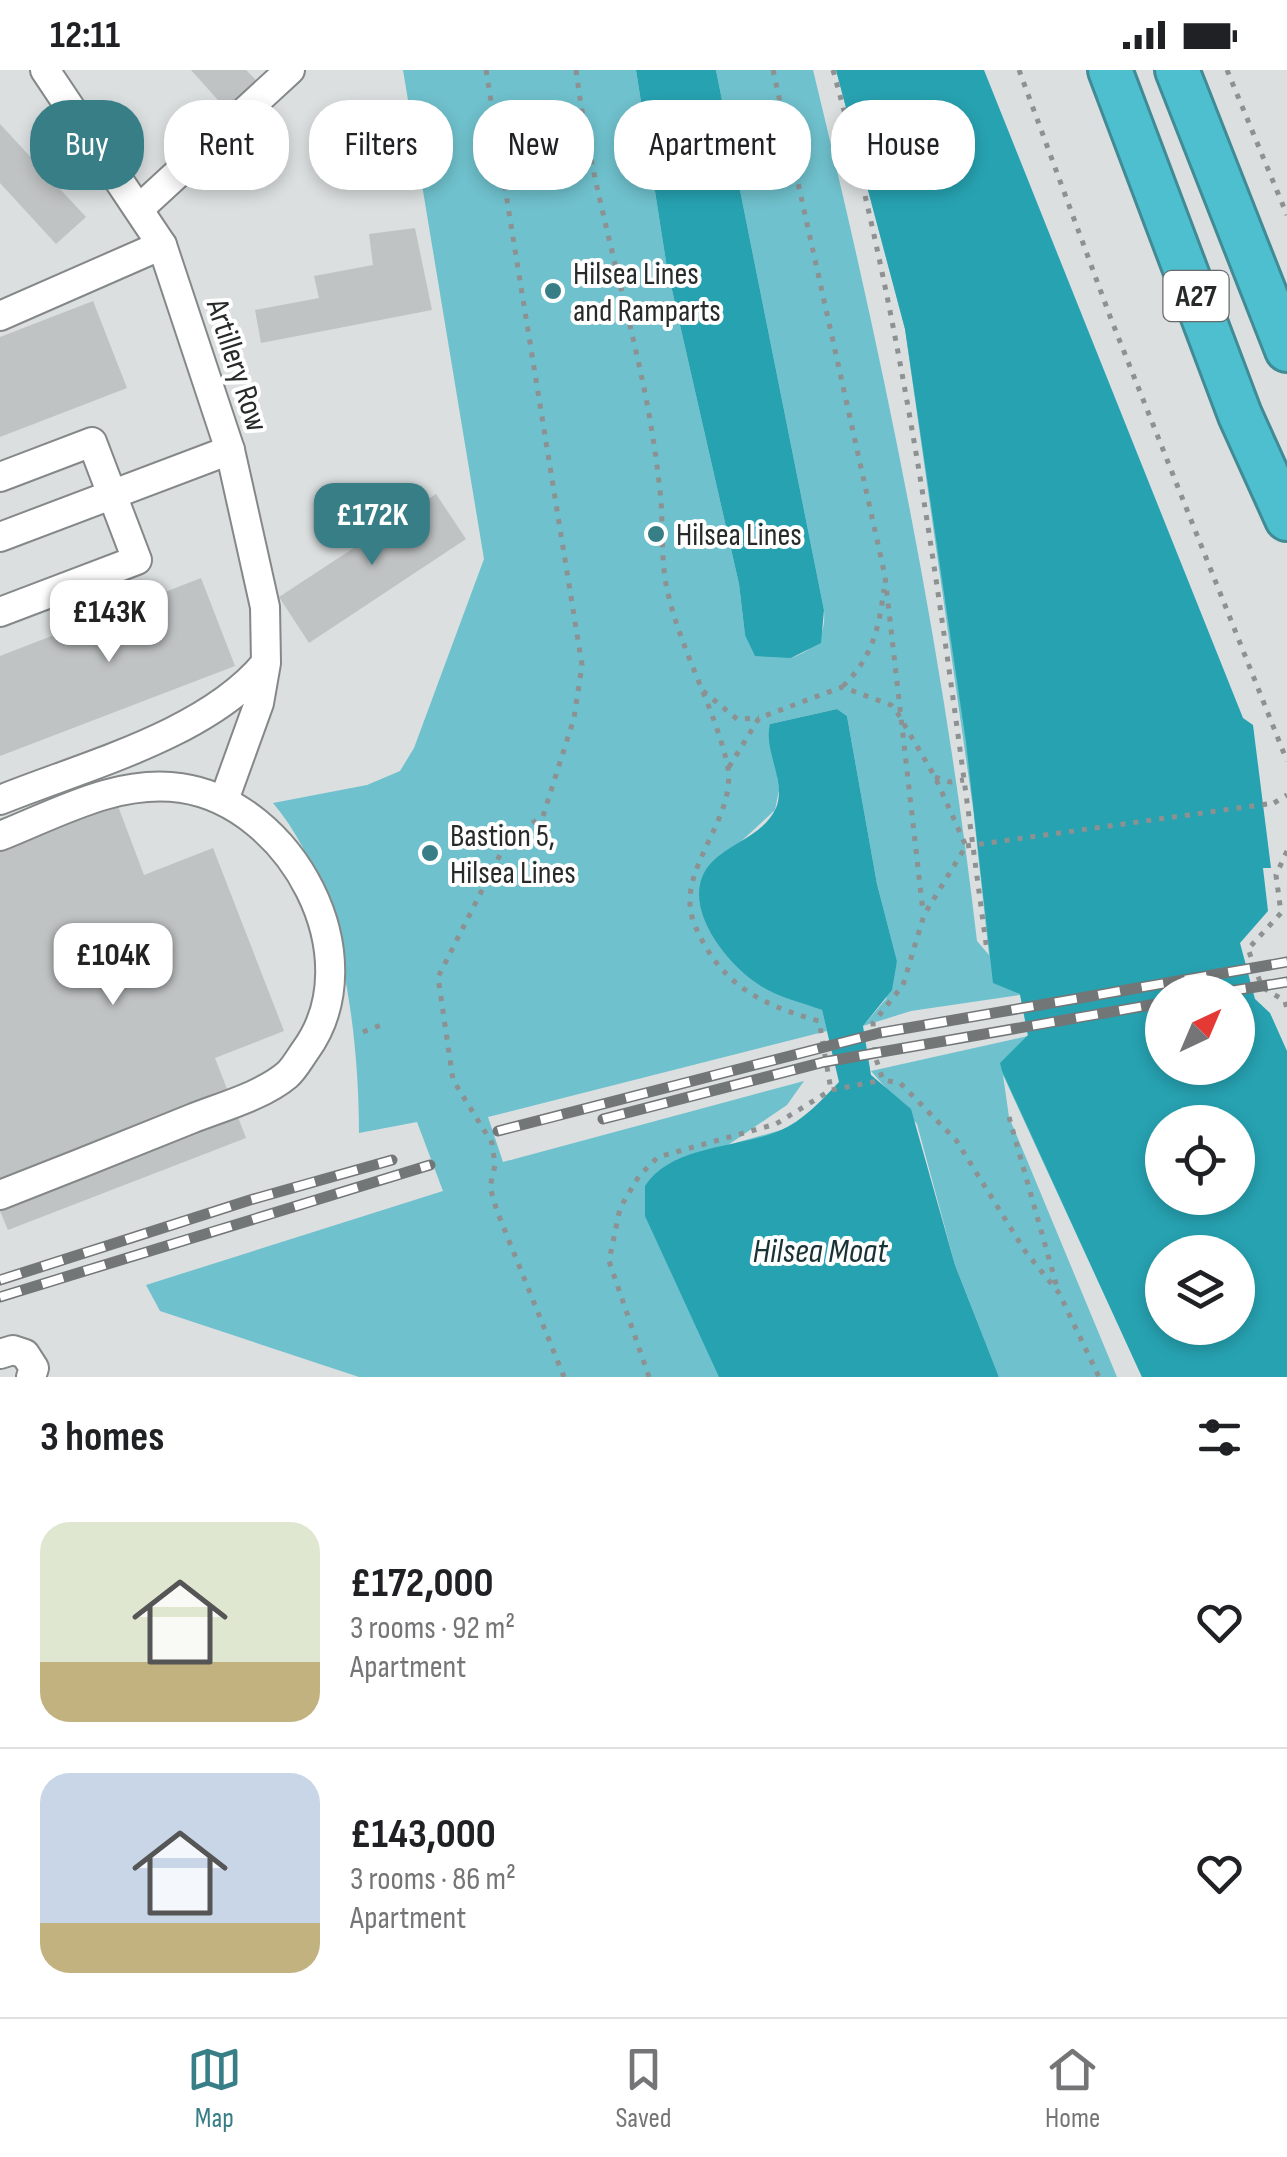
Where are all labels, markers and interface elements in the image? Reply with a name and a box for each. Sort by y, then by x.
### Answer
text: 12:11 [50,13,120,58]
chip: Buy [30,100,144,190]
chip: Rent [164,100,289,190]
chip: Filters [309,100,453,190]
chip: New [473,100,594,190]
chip: Apartment [614,100,811,190]
chip: House [831,100,975,190]
place label: Hilsea Lines and Ramparts [573,255,721,331]
road number: A27 [1164,271,1228,321]
marker: Hilsea Lines and Ramparts [542,280,564,302]
street label: Artillery Row [197,293,276,437]
pin: £172K [302,483,442,568]
text: £172K [336,496,408,535]
place label: Hilsea Lines [676,516,802,555]
marker: Hilsea Lines [645,523,667,545]
pin: £143K [39,580,179,665]
text: £143K [72,593,146,632]
place label: Bastion 5, Hilsea Lines [450,817,576,893]
marker: Bastion 5, Hilsea Lines [419,842,441,864]
pin: £104K [43,923,183,1008]
text: £104K [76,936,150,975]
north arrow [1145,975,1255,1085]
map controls [1145,975,1255,1345]
button: locate [1145,1105,1255,1215]
water label: Hilsea Moat [752,1230,889,1273]
button: layers [1145,1235,1255,1345]
icon: filters [1192,1410,1247,1465]
text: 3 homes [40,1412,164,1463]
text: £172,000 [350,1558,494,1609]
icon: home [120,1562,240,1682]
icon: heart [1192,1595,1247,1650]
text: 3 rooms · 92 m² [350,1609,515,1648]
text: Apartment [350,1648,466,1687]
text: £143,000 [350,1809,496,1860]
icon: home [120,1813,240,1933]
icon: heart [1192,1846,1247,1901]
text: 3 rooms · 86 m² [350,1860,516,1899]
text: Apartment [350,1899,466,1938]
tab: Map [187,2042,242,2135]
tab: Saved [615,2042,672,2135]
tab: Home [1045,2042,1100,2135]

